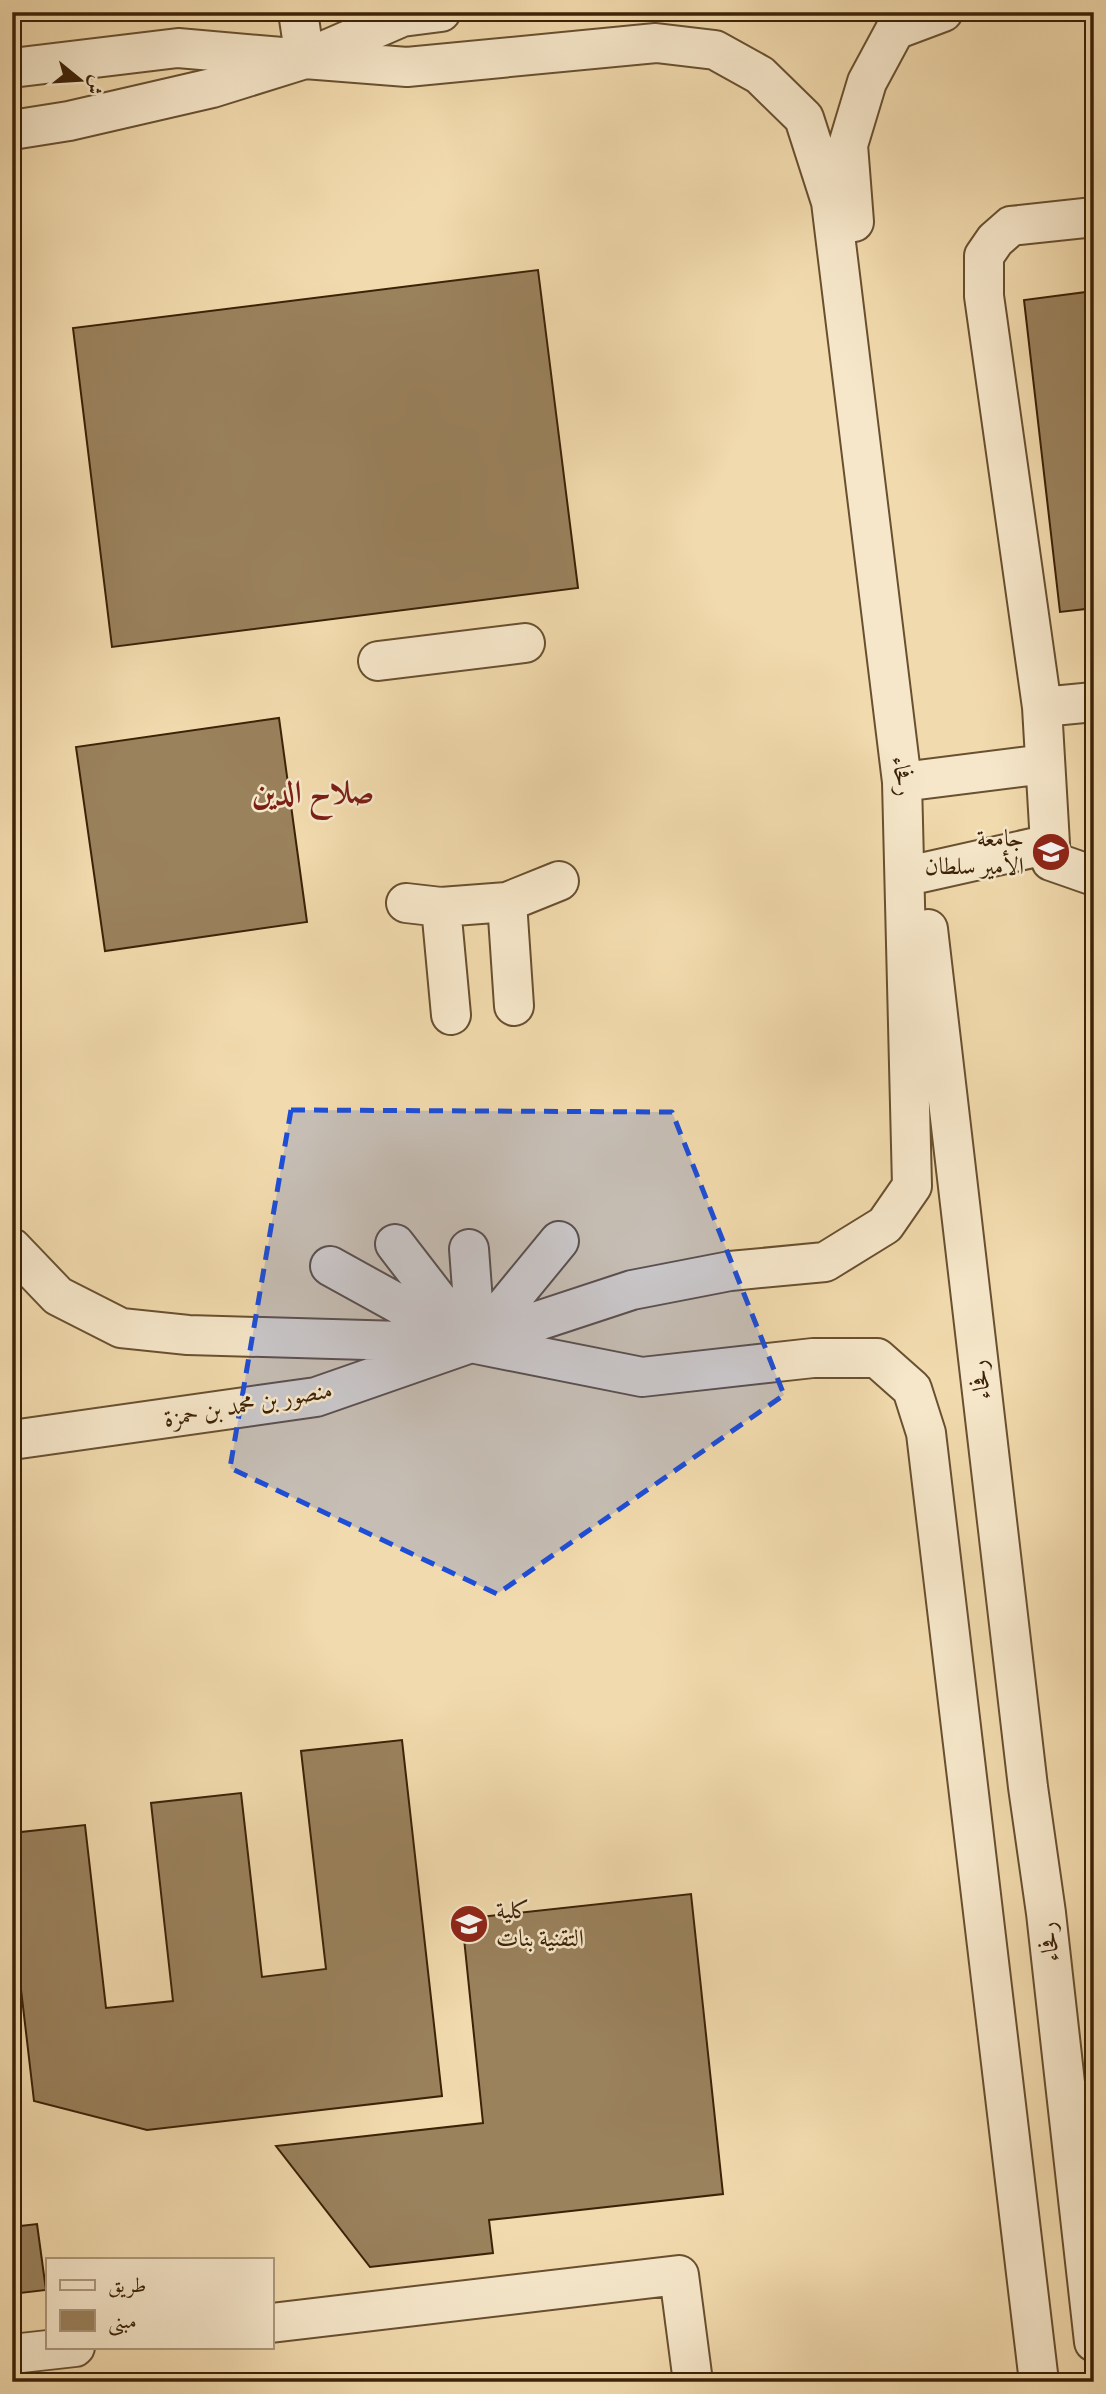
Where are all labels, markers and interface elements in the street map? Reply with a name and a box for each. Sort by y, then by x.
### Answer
north arrow [46,46,116,116]
text: ش [80,72,109,97]
street label: رفحاء [883,754,920,798]
district label: صلاح الدين [252,774,374,821]
place label: جامعة الأمير سلطان [925,824,1024,883]
school or university icon: جامعة الأمير سلطان [1030,831,1072,873]
street label: رفحاء [964,1358,999,1402]
street label: منصور بن محمد بن حمزة [162,1375,335,1436]
place label: كلية التقنية بنات [496,1896,584,1955]
school or university icon: كلية التقنية بنات [448,1903,490,1945]
street label: رفحاء [1033,1920,1068,1963]
legend [46,2258,273,2348]
text: طريق [108,2273,146,2300]
text: مبنى [108,2309,137,2336]

